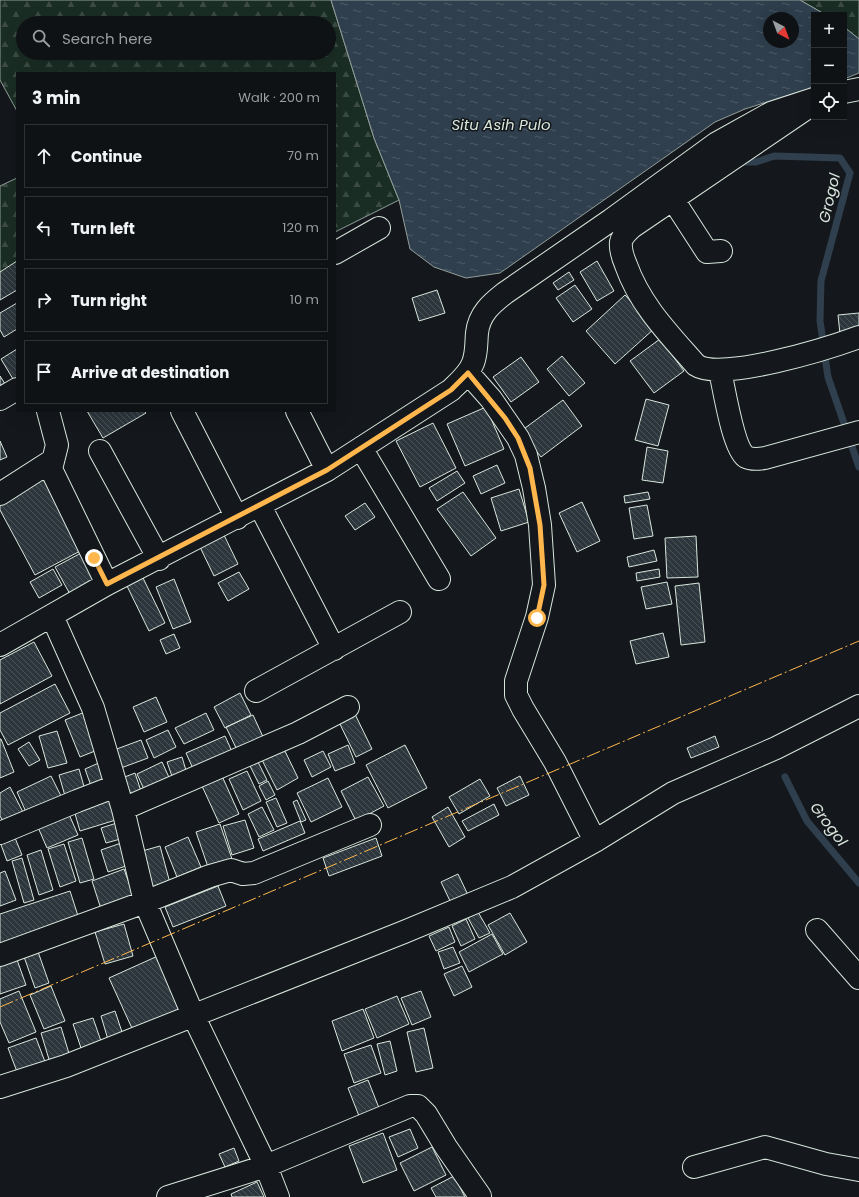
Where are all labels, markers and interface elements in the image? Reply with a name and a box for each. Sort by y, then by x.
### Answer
north arrow [763,12,799,48]
map controls [811,12,847,120]
button: + [811,12,847,48]
search box [16,16,336,60]
icon: search [30,27,52,49]
text: Search here [62,28,152,49]
button: − [811,48,847,84]
button: locate [811,84,847,120]
text: 3 min [32,86,80,110]
text: Walk · 200 m [238,88,320,107]
water label: Situ Asih Pulo [451,114,551,135]
icon: ahead [33,145,55,167]
text: Continue [71,146,142,167]
text: 70 m [287,146,319,165]
water label: Grogol [813,171,845,225]
icon: left [33,217,55,239]
text: Turn left [71,218,135,239]
text: 120 m [282,218,319,237]
icon: right [33,289,55,311]
text: Turn right [71,290,147,311]
text: 10 m [290,290,319,309]
icon: arrive [33,361,55,383]
text: Arrive at destination [71,362,229,383]
route end [85,549,103,567]
route start [528,609,546,627]
water label: Grogol [805,798,853,851]

